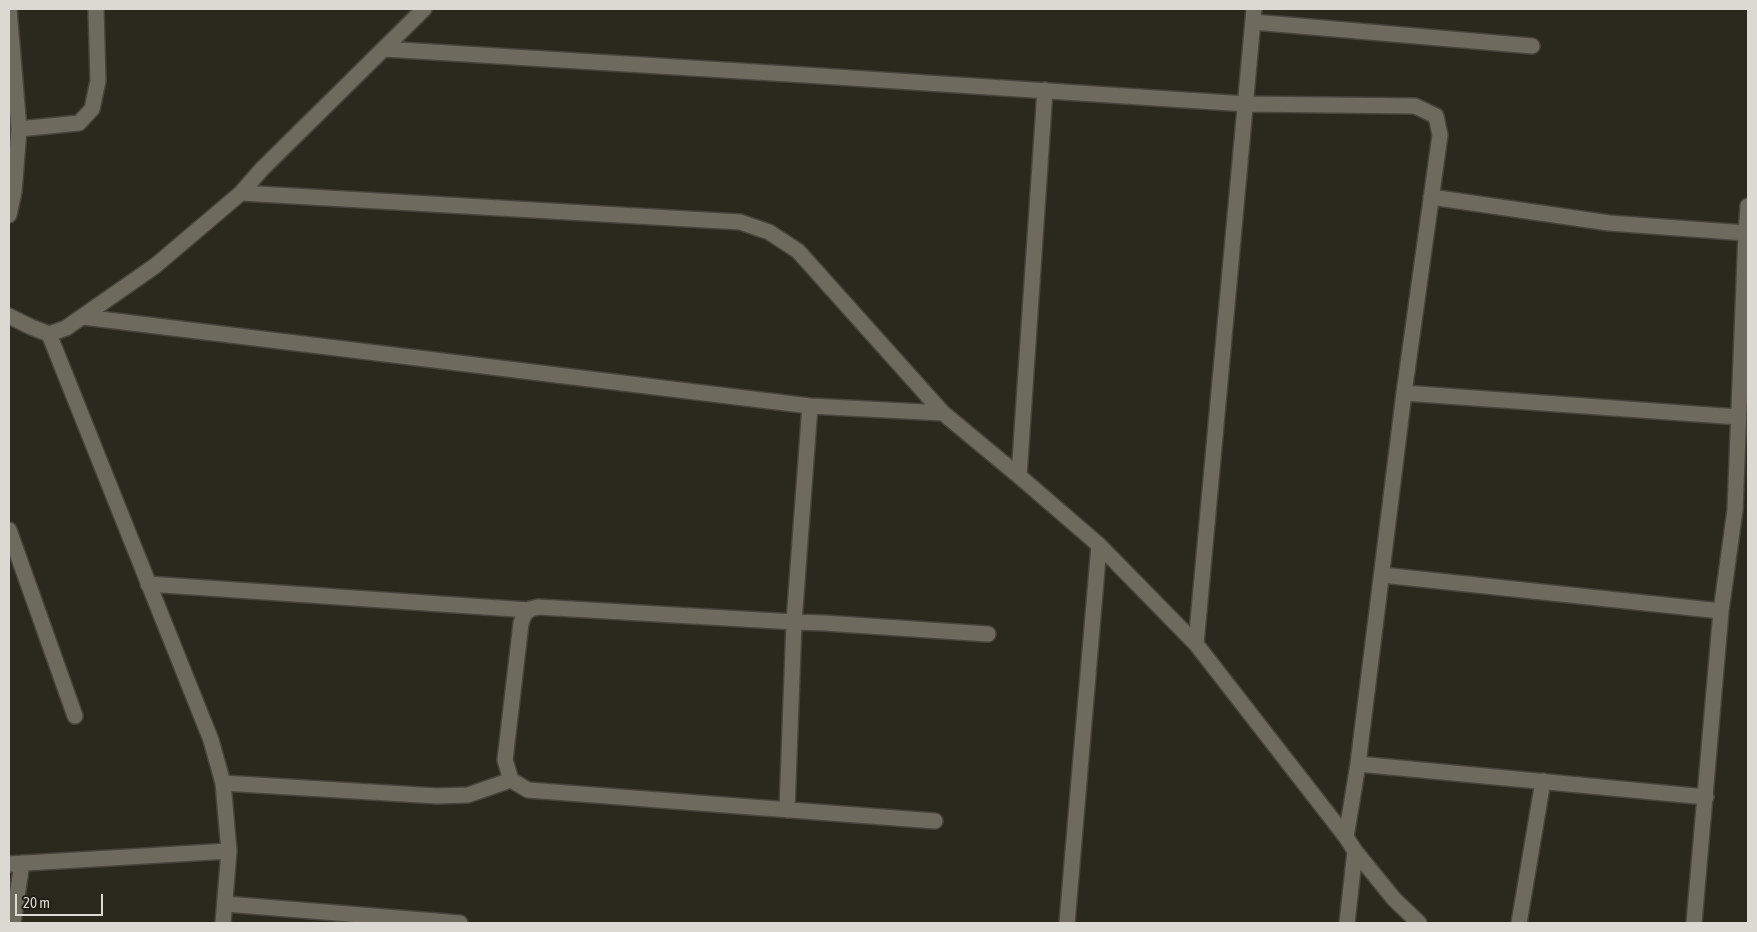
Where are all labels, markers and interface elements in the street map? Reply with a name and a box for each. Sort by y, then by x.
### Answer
scale bar [18,884,105,916]
text: 20 m [23,894,50,911]

